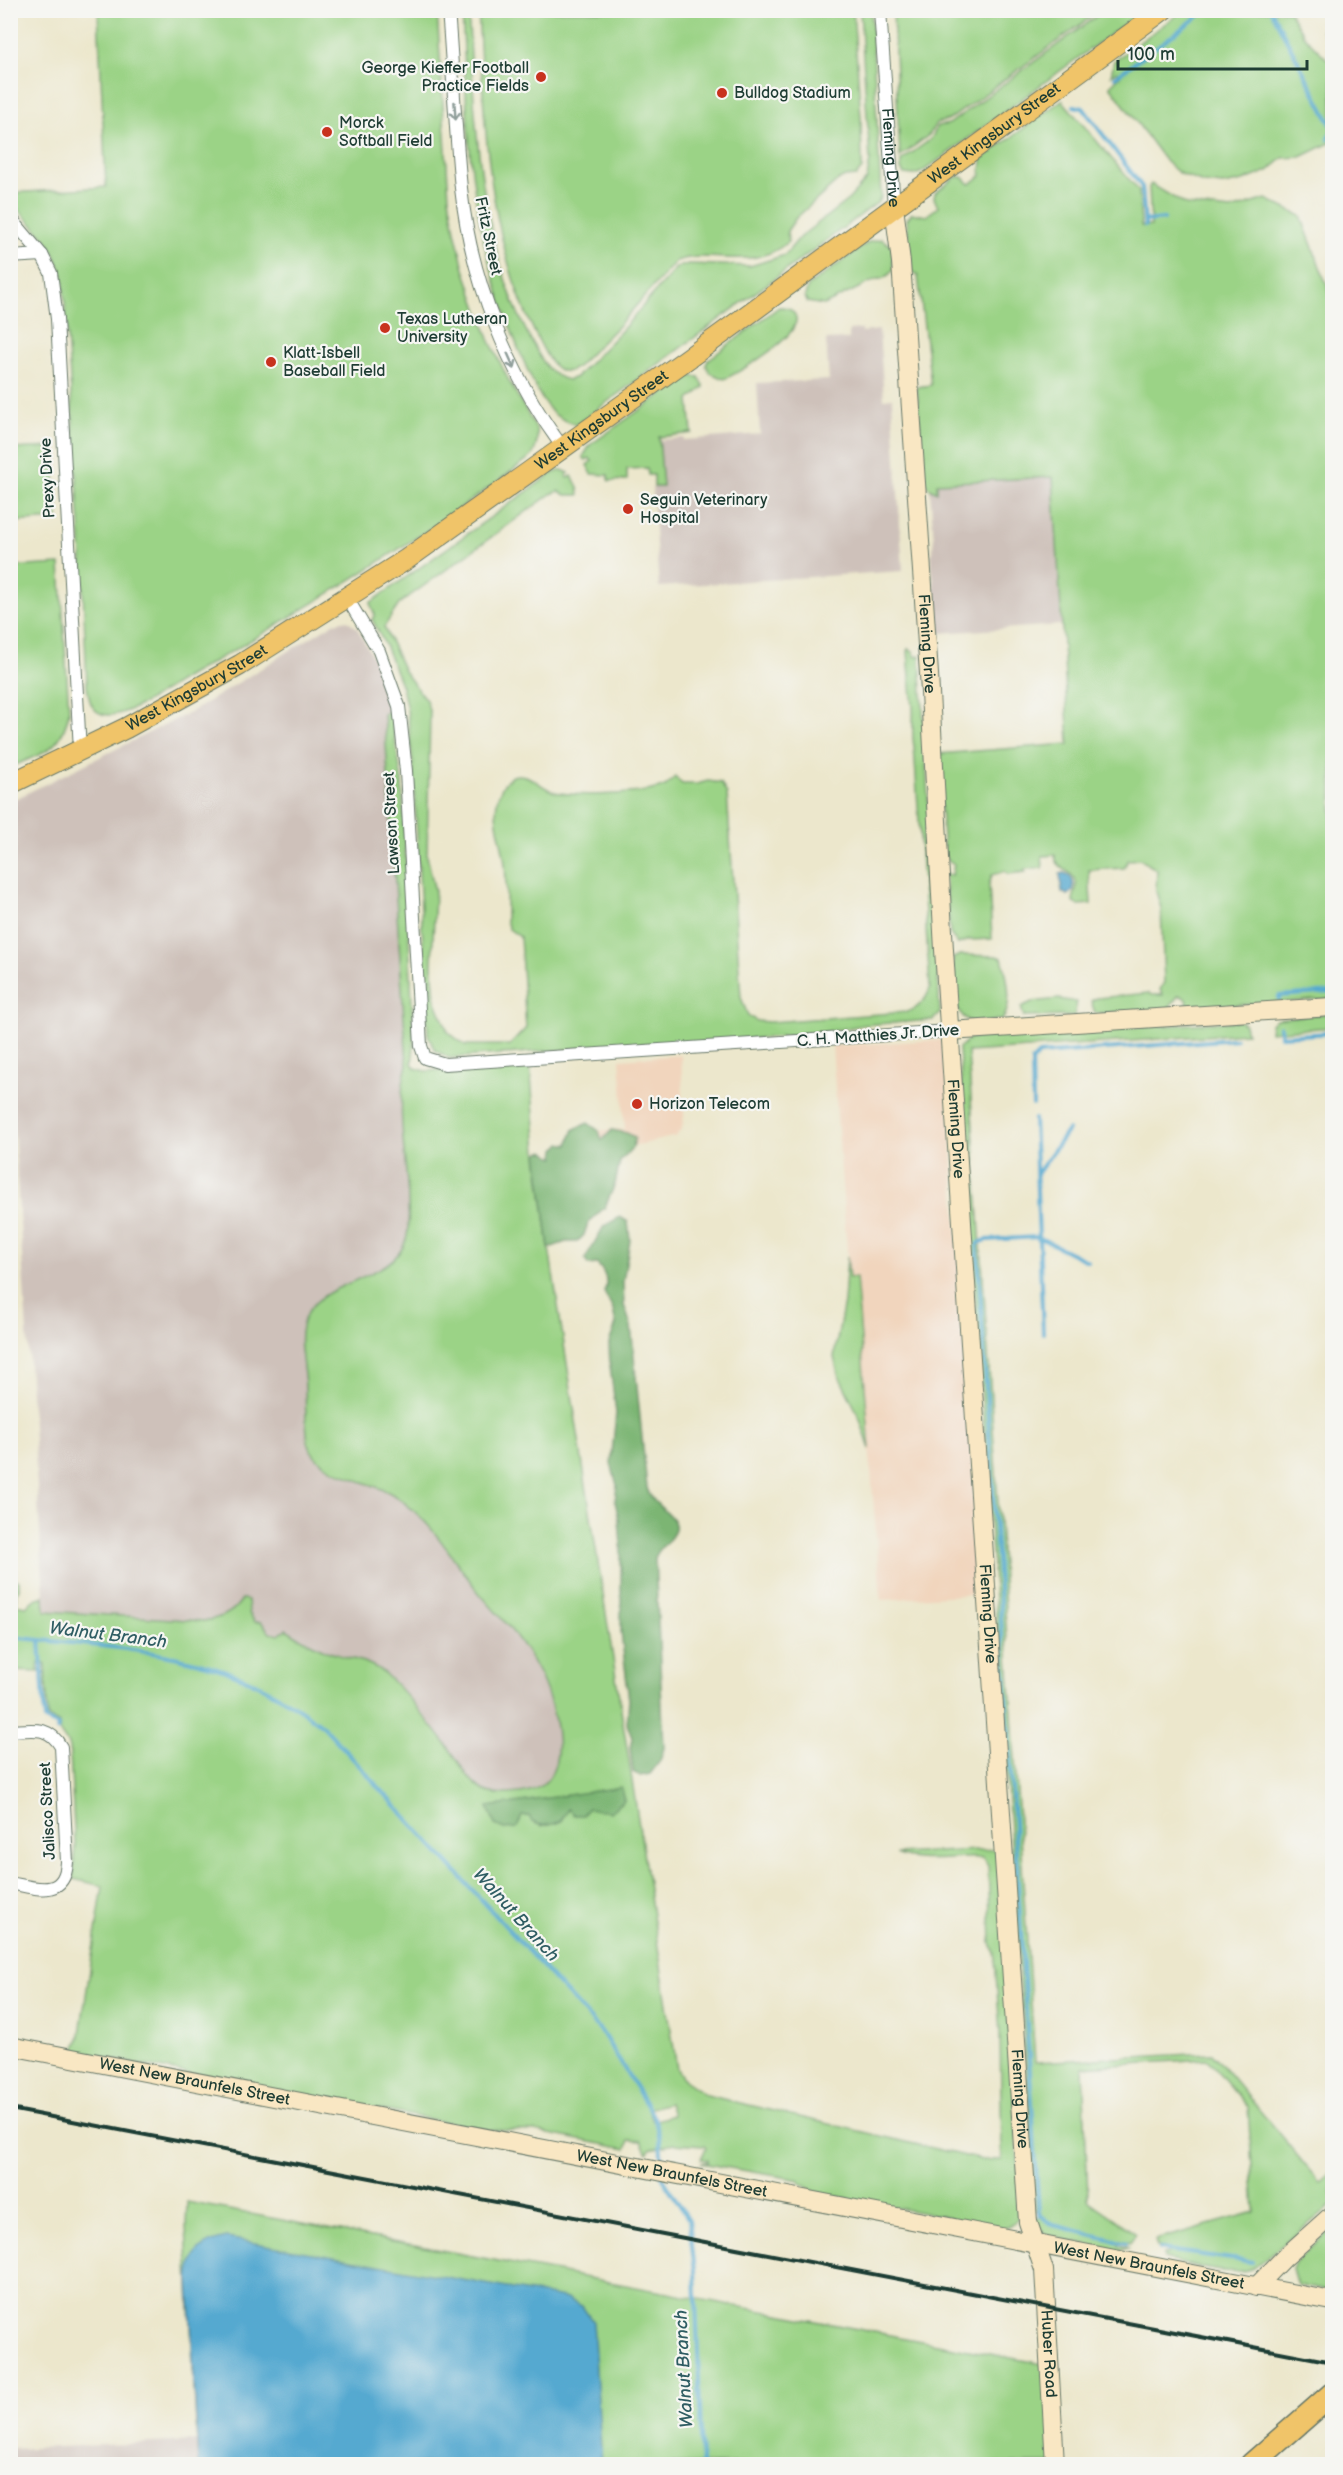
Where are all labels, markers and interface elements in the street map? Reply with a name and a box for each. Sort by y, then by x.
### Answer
scale bar [1118,33,1307,71]
text: 100 m [1127,44,1175,65]
place label: George Kieffer Football Practice Fields [362,59,529,96]
marker: George Kieffer Football Practice Fields [534,70,548,84]
street label: West Kingsbury Street [925,79,1064,188]
place label: Bulldog Stadium [734,84,851,103]
marker: Bulldog Stadium [715,86,729,100]
one-way arrow [450,100,461,120]
street label: Fleming Drive [877,107,904,209]
place label: Morck Softball Field [339,114,432,151]
marker: Morck Softball Field [320,125,334,139]
street label: Fritz Street [470,195,506,277]
place label: Texas Lutheran University [397,310,507,347]
marker: Texas Lutheran University [378,321,392,335]
place label: Klatt-Isbell Baseball Field [283,344,385,381]
one-way arrow [506,351,517,369]
marker: Klatt-Isbell Baseball Field [264,355,278,369]
street label: West Kingsbury Street [531,366,672,474]
street label: Prexy Drive [36,437,60,519]
place label: Seguin Veterinary Hospital [640,491,768,528]
marker: Seguin Veterinary Hospital [621,502,635,516]
street label: Fleming Drive [914,593,940,694]
street label: West Kingsbury Street [123,641,271,736]
street label: Lawson Street [380,771,404,875]
street label: C. H. Matthies Jr. Drive [796,1021,960,1051]
street label: Fleming Drive [943,1078,969,1180]
place label: Horizon Telecom [649,1095,770,1114]
marker: Horizon Telecom [630,1097,644,1111]
street label: Fleming Drive [975,1563,1001,1665]
water label: Walnut Branch [48,1617,168,1653]
street label: Jalisco Street [36,1762,60,1860]
water label: Walnut Branch [469,1864,563,1966]
street label: Fleming Drive [1007,2048,1033,2150]
street label: West New Braunfels Street [98,2054,292,2109]
street label: West New Braunfels Street [575,2146,769,2201]
street label: West New Braunfels Street [1052,2238,1246,2293]
water label: Walnut Branch [670,2309,698,2429]
street label: Huber Road [1037,2309,1061,2398]

